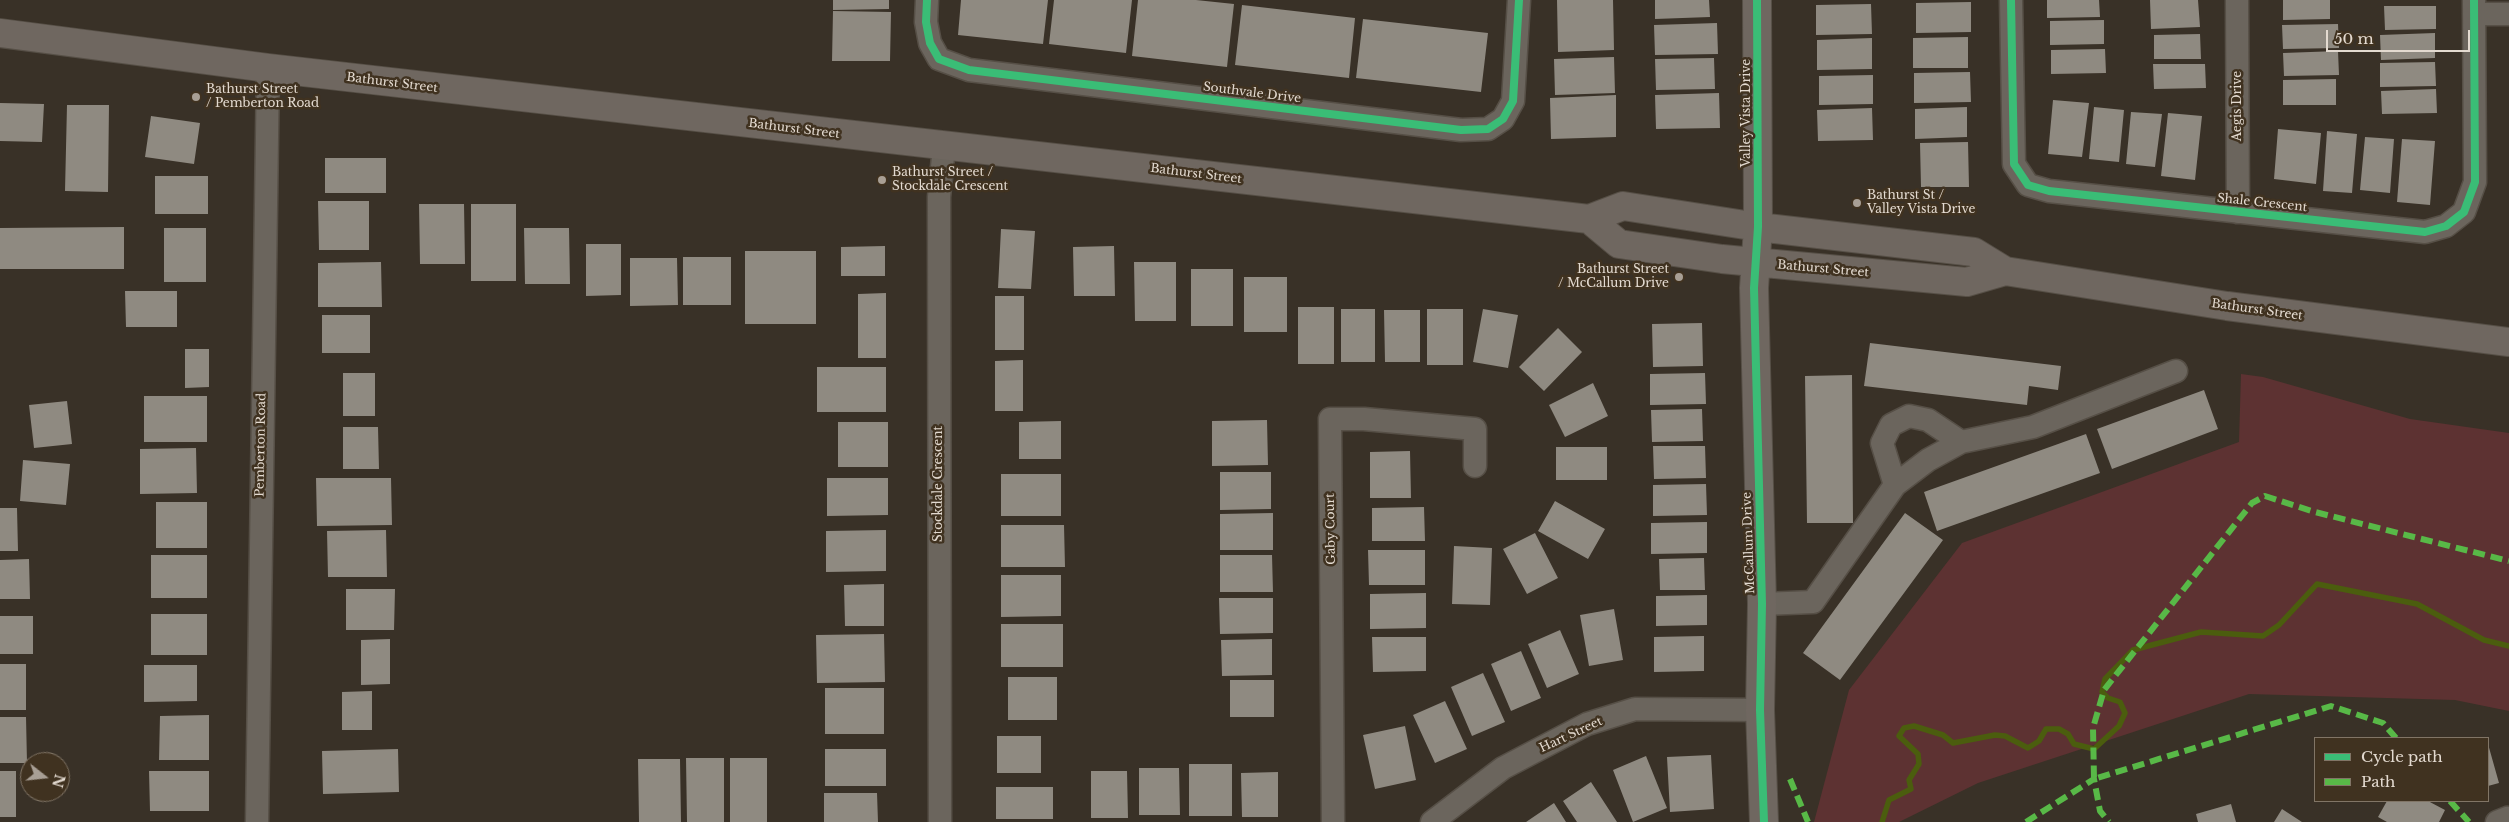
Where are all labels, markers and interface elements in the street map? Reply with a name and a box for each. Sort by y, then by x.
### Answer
scale bar [2329,20,2473,52]
text: 50 m [2334,29,2374,48]
street label: Valley Vista Drive [1740,59,1754,167]
street label: Bathurst Street [345,70,439,96]
street label: Aegis Drive [2231,71,2245,141]
street label: Southvale Drive [1202,80,1302,106]
place label: Bathurst Street / Pemberton Road [206,83,319,111]
marker: Bathurst Street / Pemberton Road [190,91,202,103]
street label: Bathurst Street [747,116,841,142]
street label: Bathurst Street [1149,161,1243,187]
place label: Bathurst Street / Stockdale Crescent [892,166,1008,194]
marker: Bathurst Street / Stockdale Crescent [876,174,888,186]
place label: Bathurst St / Valley Vista Drive [1867,189,1975,217]
street label: Shale Crescent [2216,191,2308,215]
marker: Bathurst St / Valley Vista Drive [1851,197,1863,209]
street label: Bathurst Street [1777,258,1869,280]
place label: Bathurst Street / McCallum Drive [1558,263,1669,291]
marker: Bathurst Street / McCallum Drive [1673,271,1685,283]
street label: Bathurst Street [2210,296,2304,324]
street label: Pemberton Road [253,393,269,497]
street label: Stockdale Crescent [932,426,946,542]
street label: McCallum Drive [1740,492,1758,594]
street label: Gaby Court [1323,493,1339,565]
street label: Hart Street [1537,714,1605,756]
legend [2314,737,2489,802]
text: Cycle path [2361,747,2443,766]
north arrow [20,752,70,802]
text: N [48,772,69,790]
text: Path [2361,772,2395,791]

